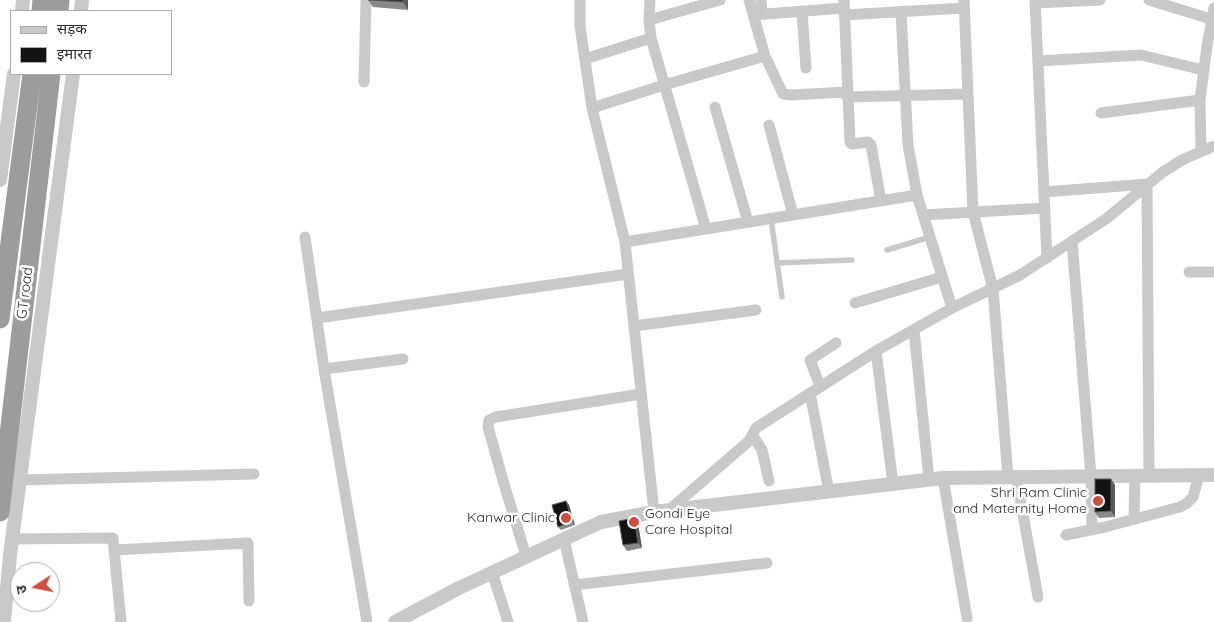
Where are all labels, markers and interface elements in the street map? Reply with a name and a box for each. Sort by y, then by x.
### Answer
legend [10,10,172,75]
text: सड़क [57,19,87,38]
text: इमारत [57,44,92,63]
street label: GT road [13,266,37,320]
place label: Shri Ram Clinic and Maternity Home [953,485,1087,518]
marker: Shri Ram Clinic and Maternity Home [1091,494,1105,508]
place label: Gondi Eye Care Hospital [645,506,732,538]
place label: Kanwar Clinic [467,510,555,526]
marker: Kanwar Clinic [559,511,573,525]
marker: Gondi Eye Care Hospital [627,515,641,529]
north arrow [10,562,60,612]
text: उ [12,584,31,595]

